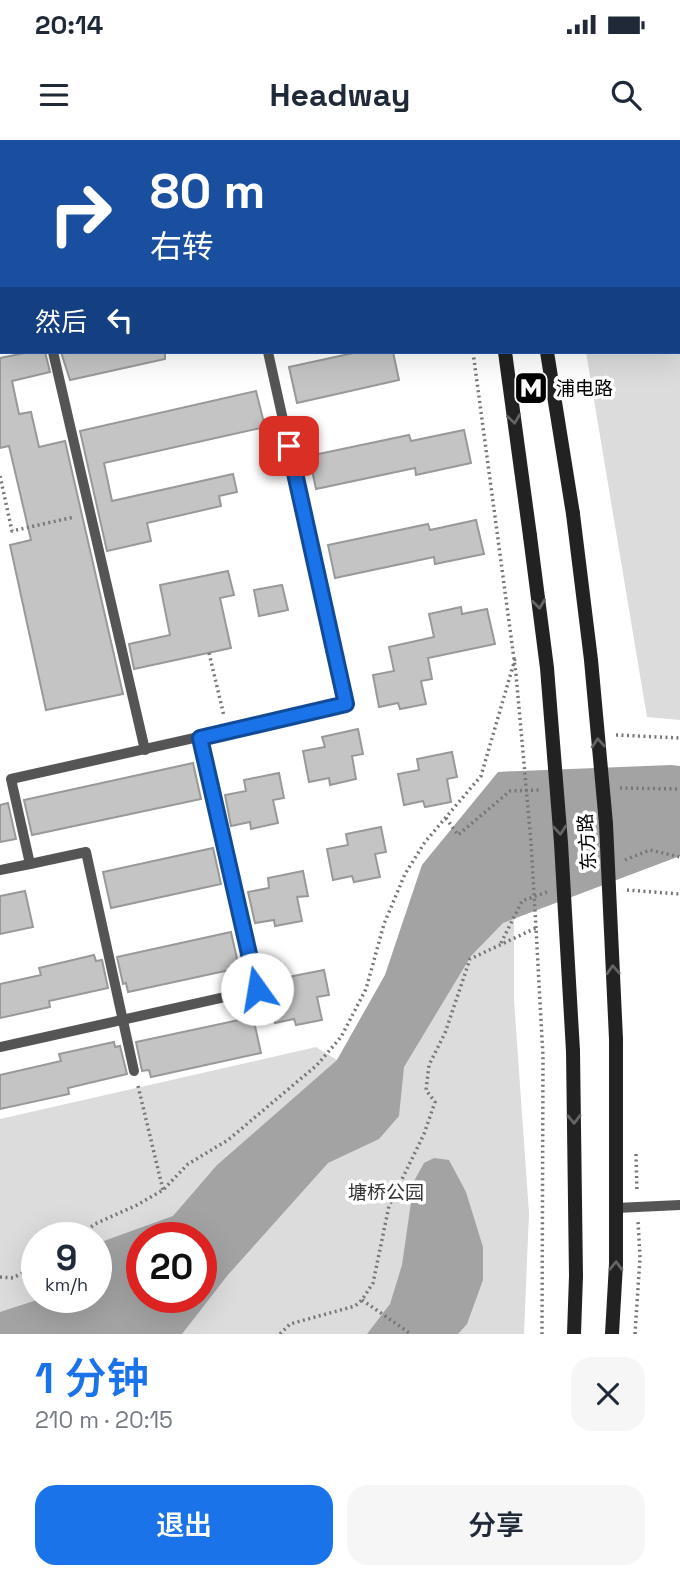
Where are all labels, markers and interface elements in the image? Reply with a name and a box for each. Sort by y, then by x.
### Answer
text: 20:14 [35,8,103,42]
text: Headway [270,75,410,115]
icon: menu [35,76,73,114]
icon: search [607,76,645,114]
text: 80 m [150,160,265,222]
icon: right [35,168,126,259]
text: 右转 [150,227,214,267]
icon: left [101,301,139,339]
text: 然后 [35,305,87,339]
metro station icon: 浦电路 [512,369,550,407]
place label: 浦电路 [556,376,613,401]
one-way arrow [506,413,521,425]
pin [259,416,319,476]
icon: arrive [270,427,308,465]
one-way arrow [531,598,546,610]
one-way arrow [591,738,606,749]
street label: 东方路 [573,813,601,871]
one-way arrow [552,825,567,836]
position arrow [220,952,294,1026]
one-way arrow [605,965,620,976]
one-way arrow [566,1114,582,1125]
park label: 塘桥公园 [348,1180,424,1205]
speed limit sign: 20 [126,1222,217,1313]
text: 9 [56,1236,77,1280]
one-way arrow [608,1260,624,1271]
text: km/h [45,1273,88,1296]
text: 1 分钟 [35,1352,149,1405]
button: close [571,1357,645,1431]
text: 210 m · 20:15 [35,1405,173,1435]
button: 退出 [35,1485,333,1565]
button: 分享 [347,1485,645,1565]

